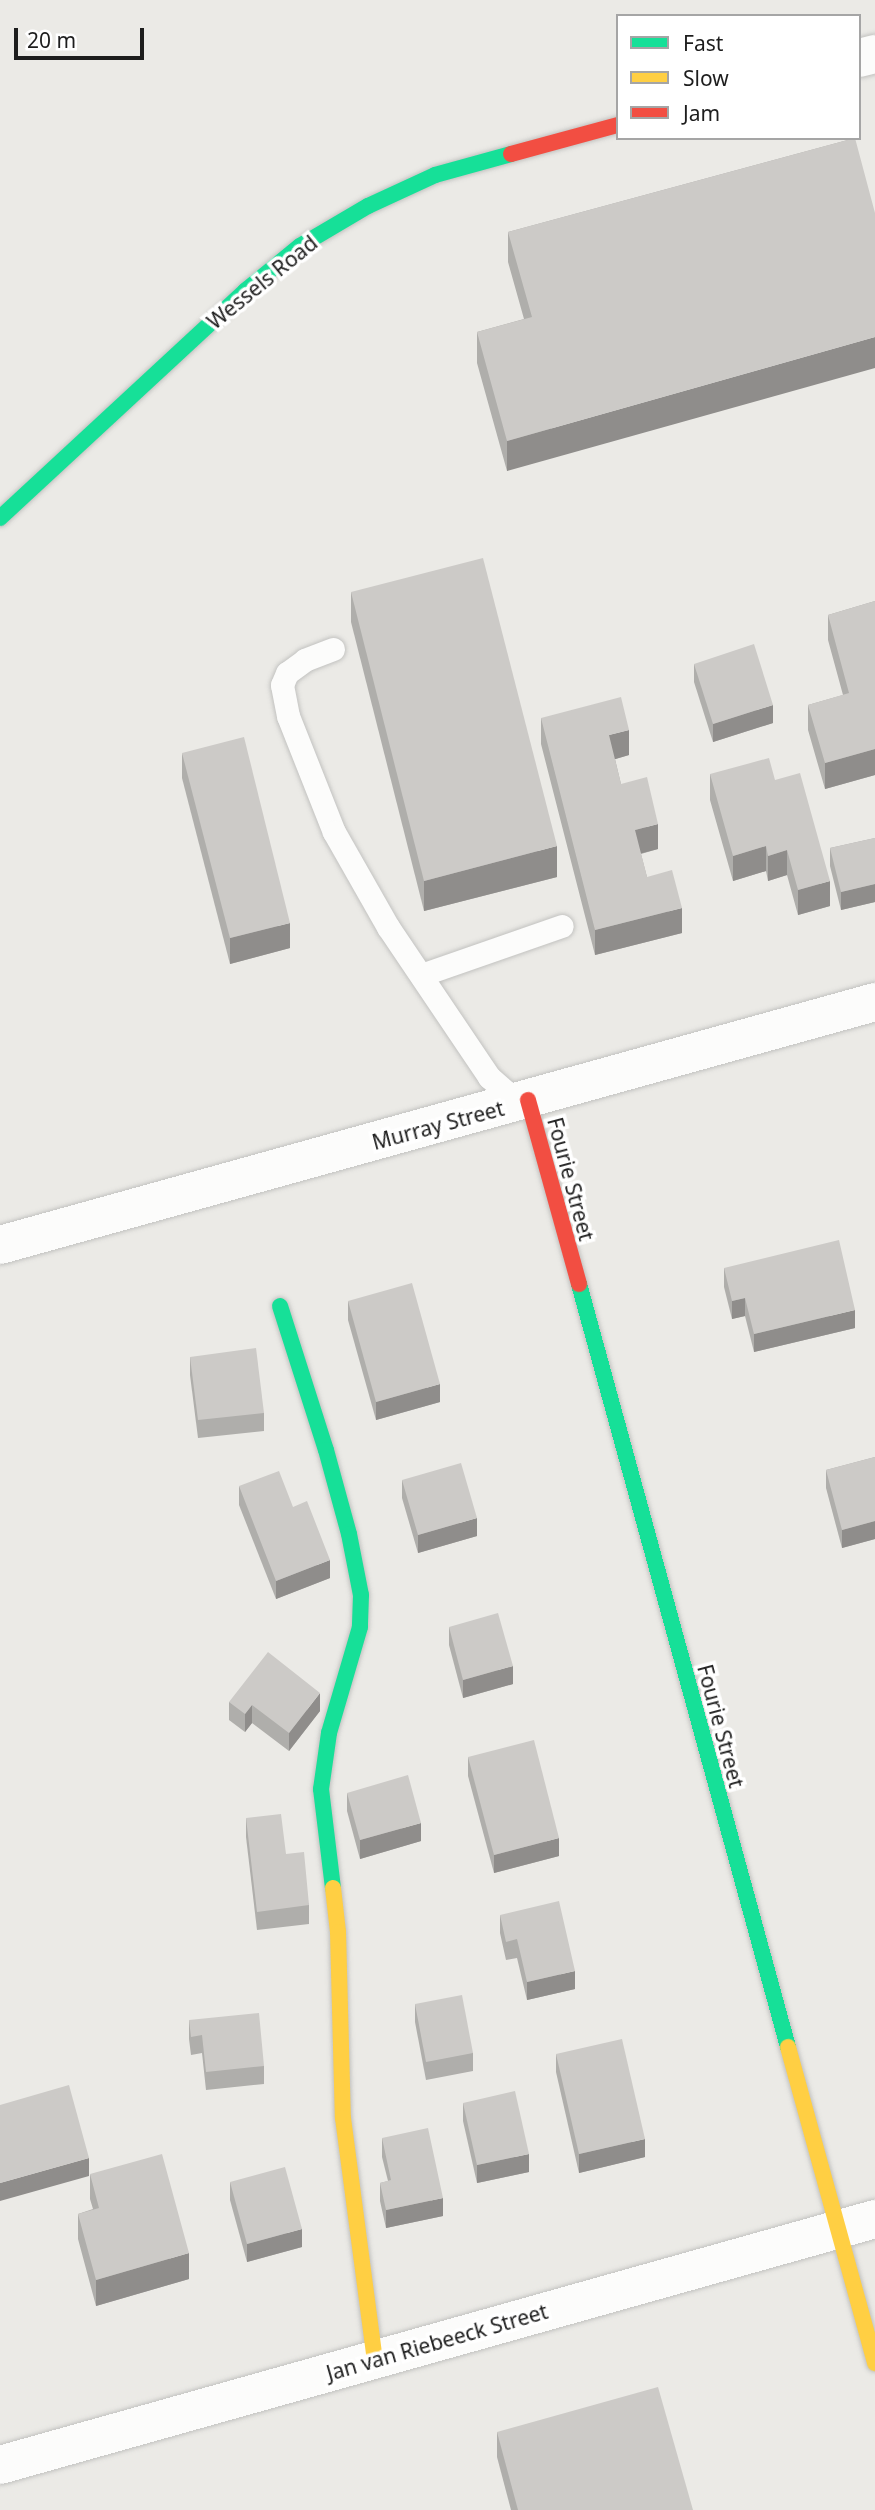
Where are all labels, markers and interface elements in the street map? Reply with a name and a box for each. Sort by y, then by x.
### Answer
scale bar [18,14,147,58]
legend [616,14,861,140]
text: 20 m [27,26,76,54]
text: Fast [683,29,723,57]
text: Slow [683,64,729,92]
text: Jam [683,99,720,127]
street label: Wessels Road [202,230,322,334]
street label: Murray Street [369,1095,507,1155]
street label: Fourie Street [542,1115,600,1243]
street label: Fourie Street [692,1662,750,1790]
street label: Jan van Riebeeck Street [323,2298,551,2386]

